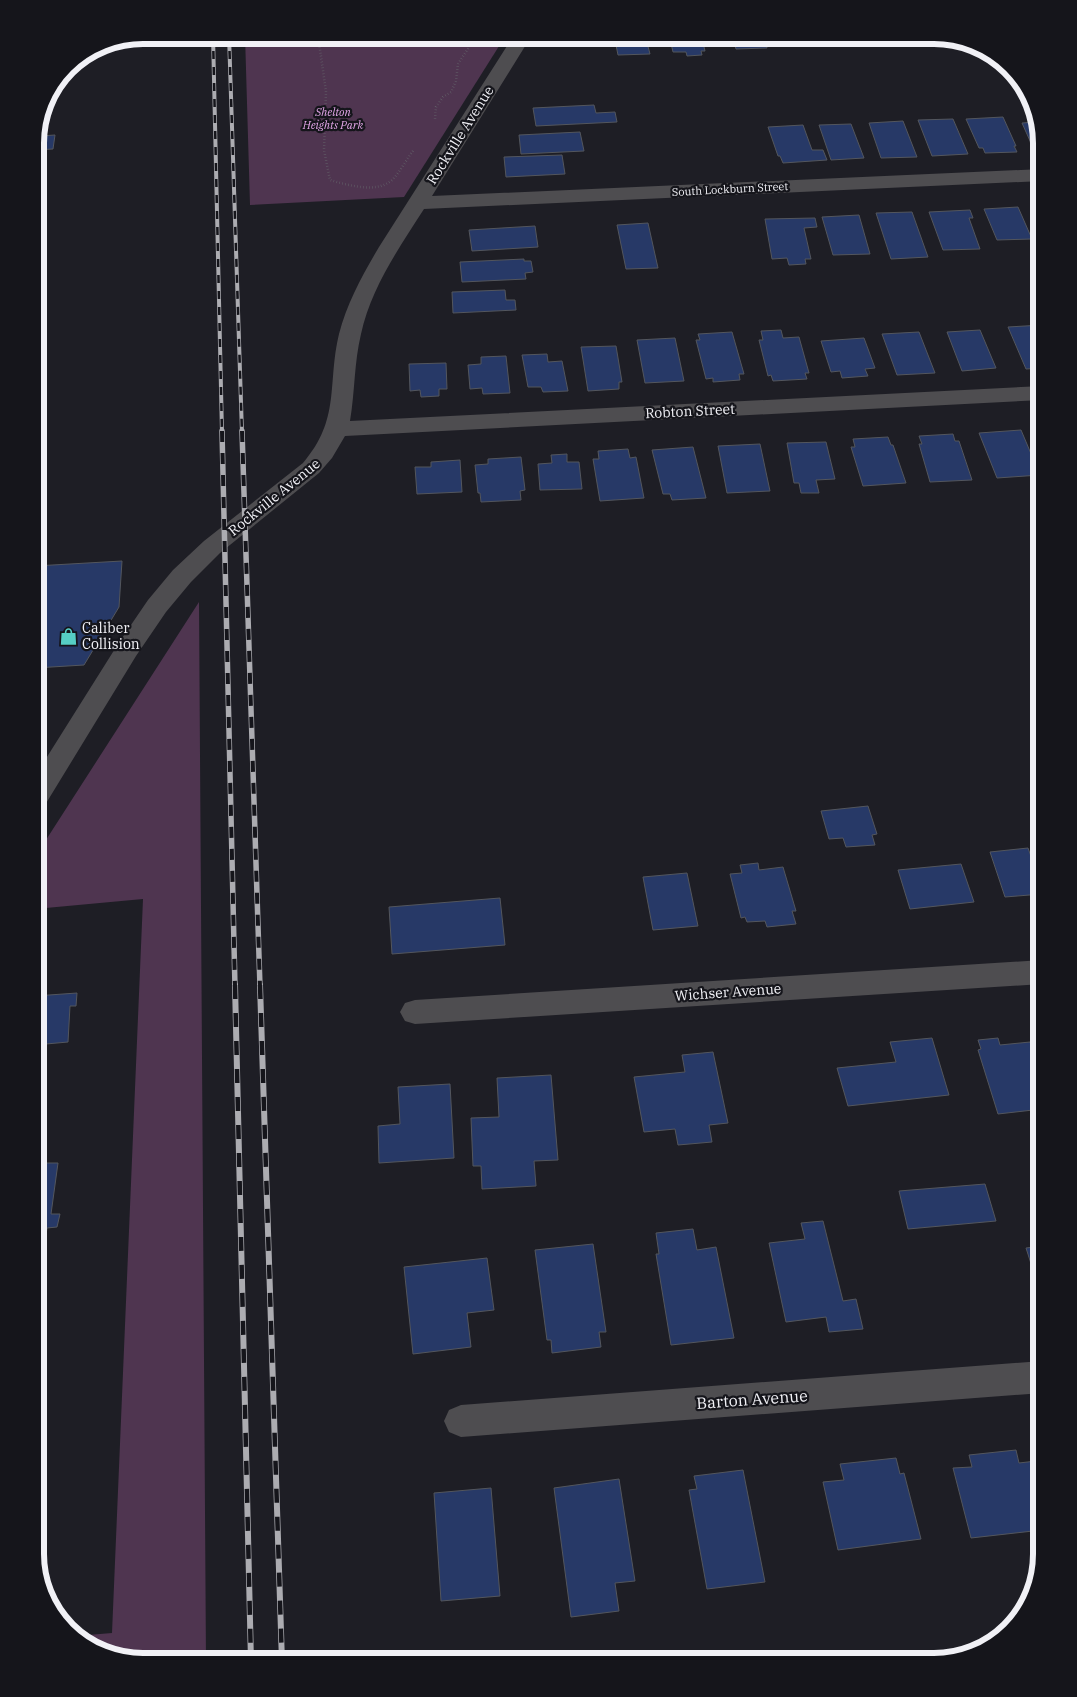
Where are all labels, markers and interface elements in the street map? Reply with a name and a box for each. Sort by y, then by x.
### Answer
street label: Rockville Avenue [422,82,498,188]
park label: Shelton Heights Park [302,105,363,132]
street label: South Lockburn Street [671,179,789,199]
street label: Robton Street [645,400,735,422]
street label: Rockville Avenue [224,454,324,540]
place label: Caliber Collision [82,619,140,653]
shop icon: Caliber Collision [58,626,78,646]
street label: Wichser Avenue [674,979,782,1005]
street label: Barton Avenue [696,1385,808,1413]

